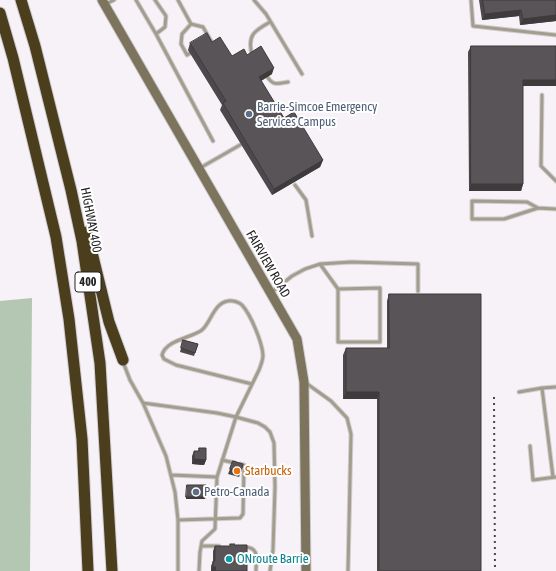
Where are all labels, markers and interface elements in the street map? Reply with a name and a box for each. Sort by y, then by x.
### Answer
place label: Barrie-Simcoe Emergency Services Campus [257,99,377,130]
marker: Barrie-Simcoe Emergency Services Campus [244,109,254,119]
street label: HIGHWAY 400 [77,186,105,254]
street label: FAIRVIEW ROAD [242,228,294,300]
road number: 400 [75,272,101,292]
place label: Starbucks [245,463,292,479]
marker: Starbucks [232,466,242,476]
place label: Petro-Canada [204,484,270,500]
marker: Petro-Canada [191,487,201,497]
place label: ONroute Barrie [237,551,309,567]
marker: ONroute Barrie [224,554,234,564]

